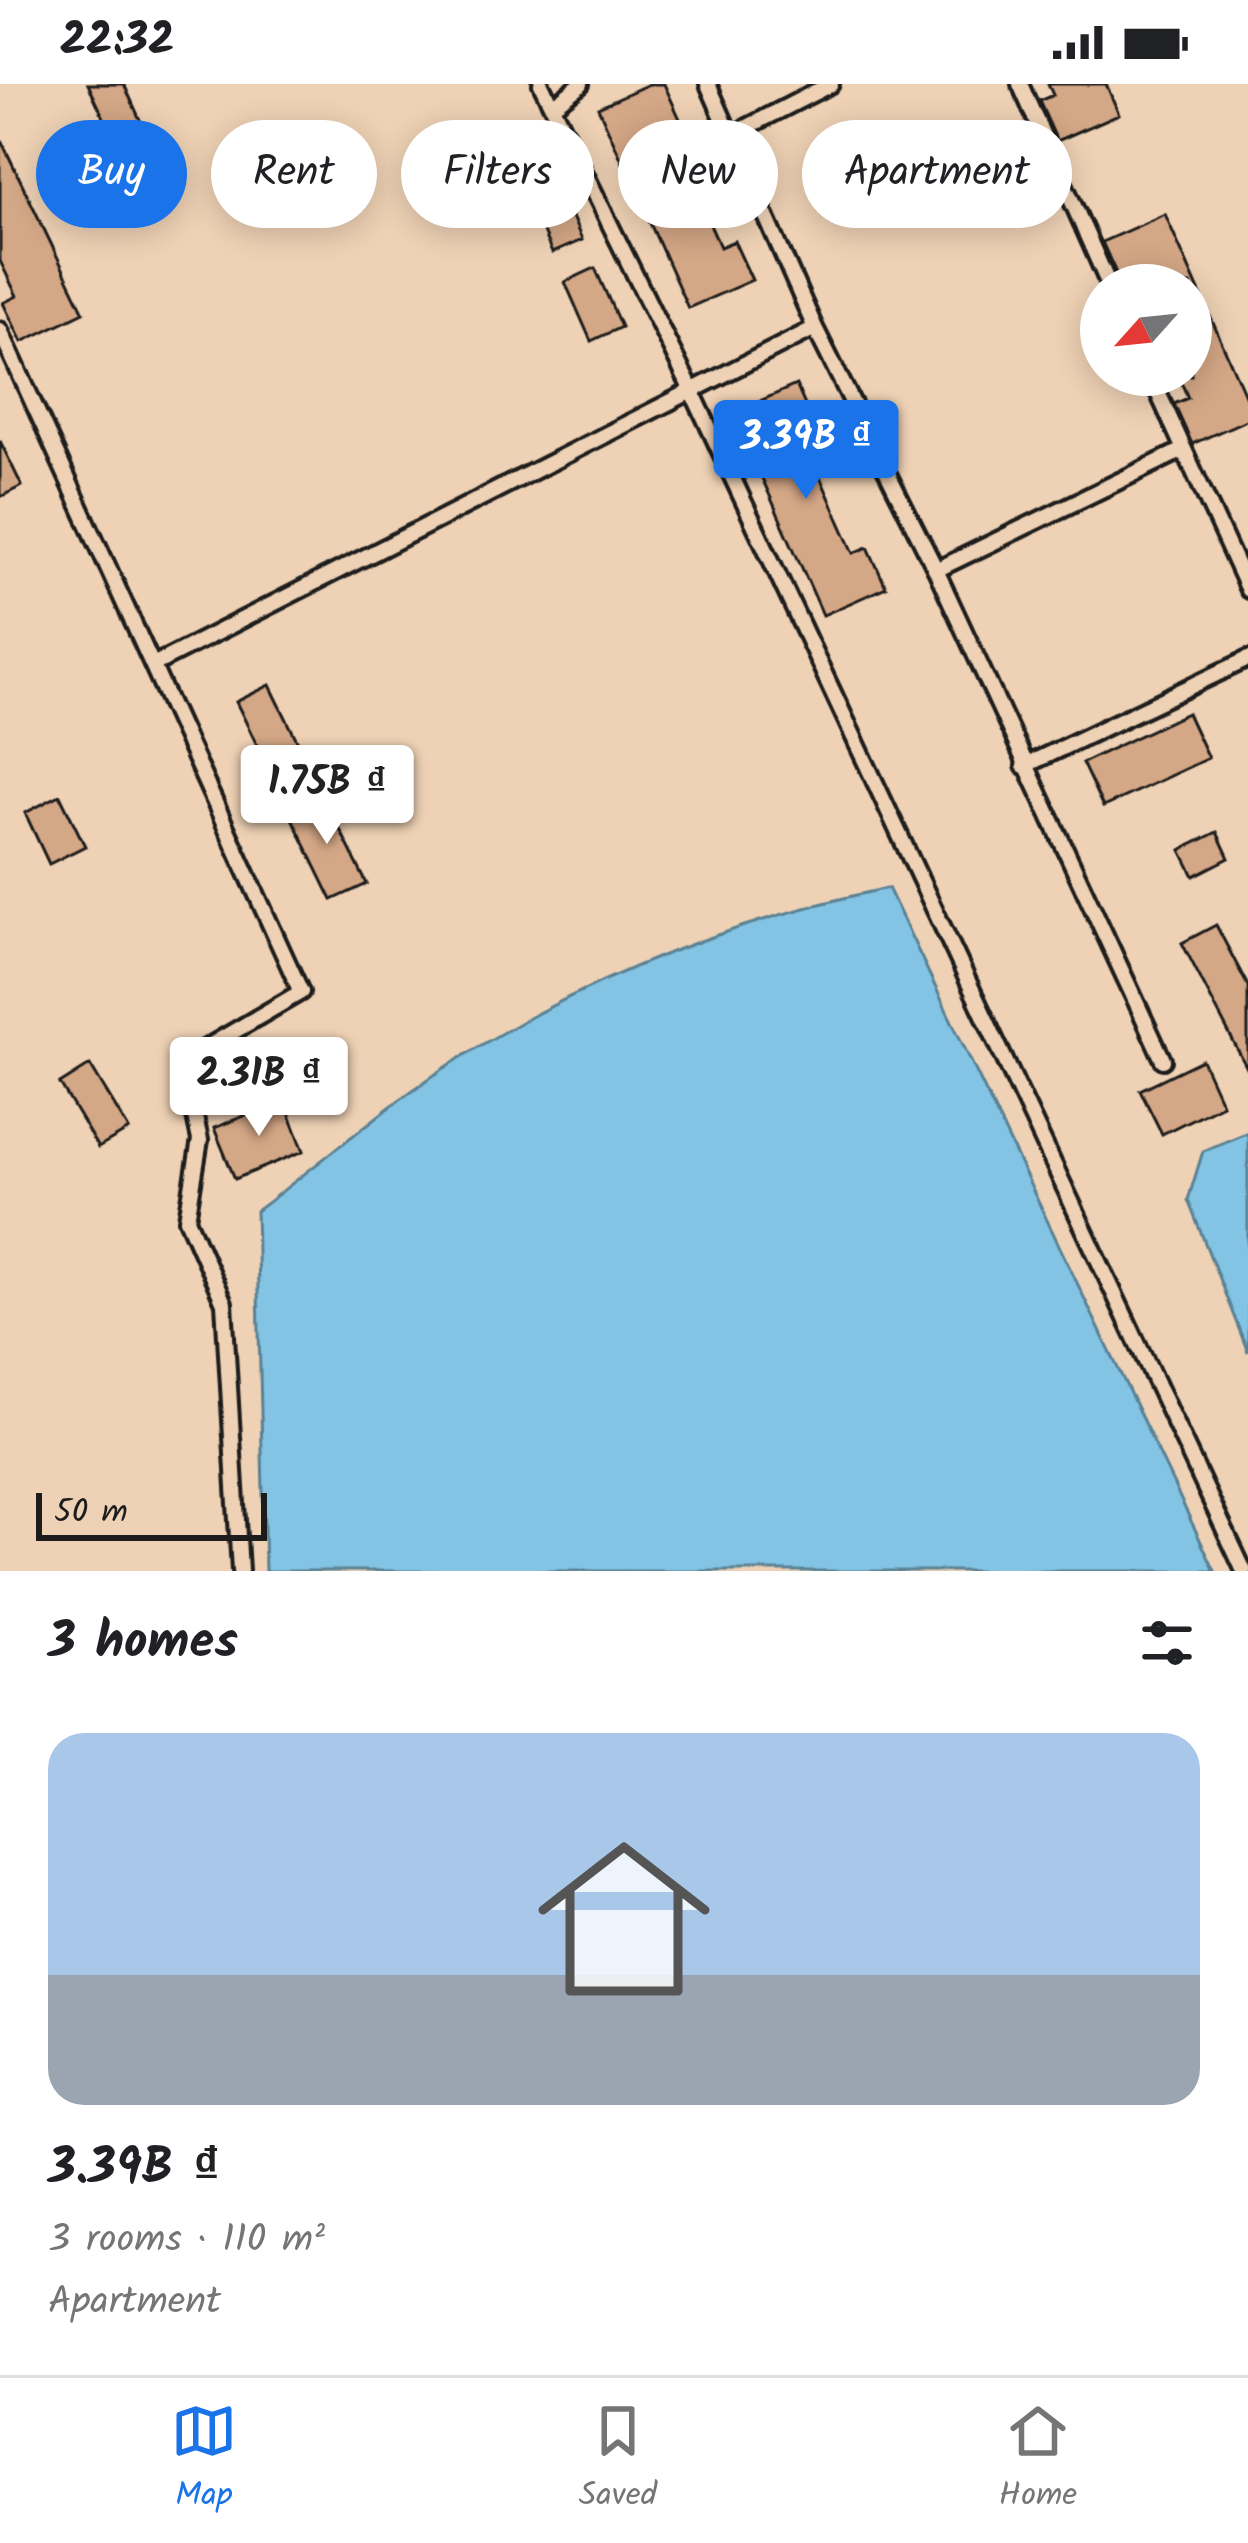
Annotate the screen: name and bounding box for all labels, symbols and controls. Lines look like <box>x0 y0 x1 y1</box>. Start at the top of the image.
text: 22:32 <box>60 6 174 78</box>
chip: Buy <box>36 120 187 228</box>
chip: Rent <box>211 120 377 228</box>
chip: Filters <box>401 120 594 228</box>
chip: New <box>618 120 778 228</box>
chip: Apartment <box>802 120 1072 228</box>
north arrow <box>1080 264 1212 396</box>
map controls <box>1080 264 1212 396</box>
pin: 3.39B ₫ <box>695 400 917 502</box>
text: 3.39B ₫ <box>740 408 872 470</box>
pin: 1.75B ₫ <box>216 745 438 847</box>
text: 1.75B ₫ <box>268 753 386 815</box>
pin: 2.31B ₫ <box>148 1037 370 1139</box>
text: 2.31B ₫ <box>197 1045 321 1107</box>
scale bar <box>36 1487 267 1540</box>
text: 50 m <box>54 1487 128 1540</box>
text: 3 homes <box>48 1603 238 1684</box>
icon: filters <box>1134 1610 1200 1676</box>
icon: home <box>516 1811 732 2027</box>
text: 3.39B ₫ <box>48 2129 219 2210</box>
text: 3 rooms · 110 m² <box>48 2210 325 2272</box>
text: Apartment <box>48 2272 221 2334</box>
tab: Map <box>171 2398 237 2523</box>
tab: Saved <box>579 2398 657 2523</box>
tab: Home <box>999 2398 1077 2523</box>

